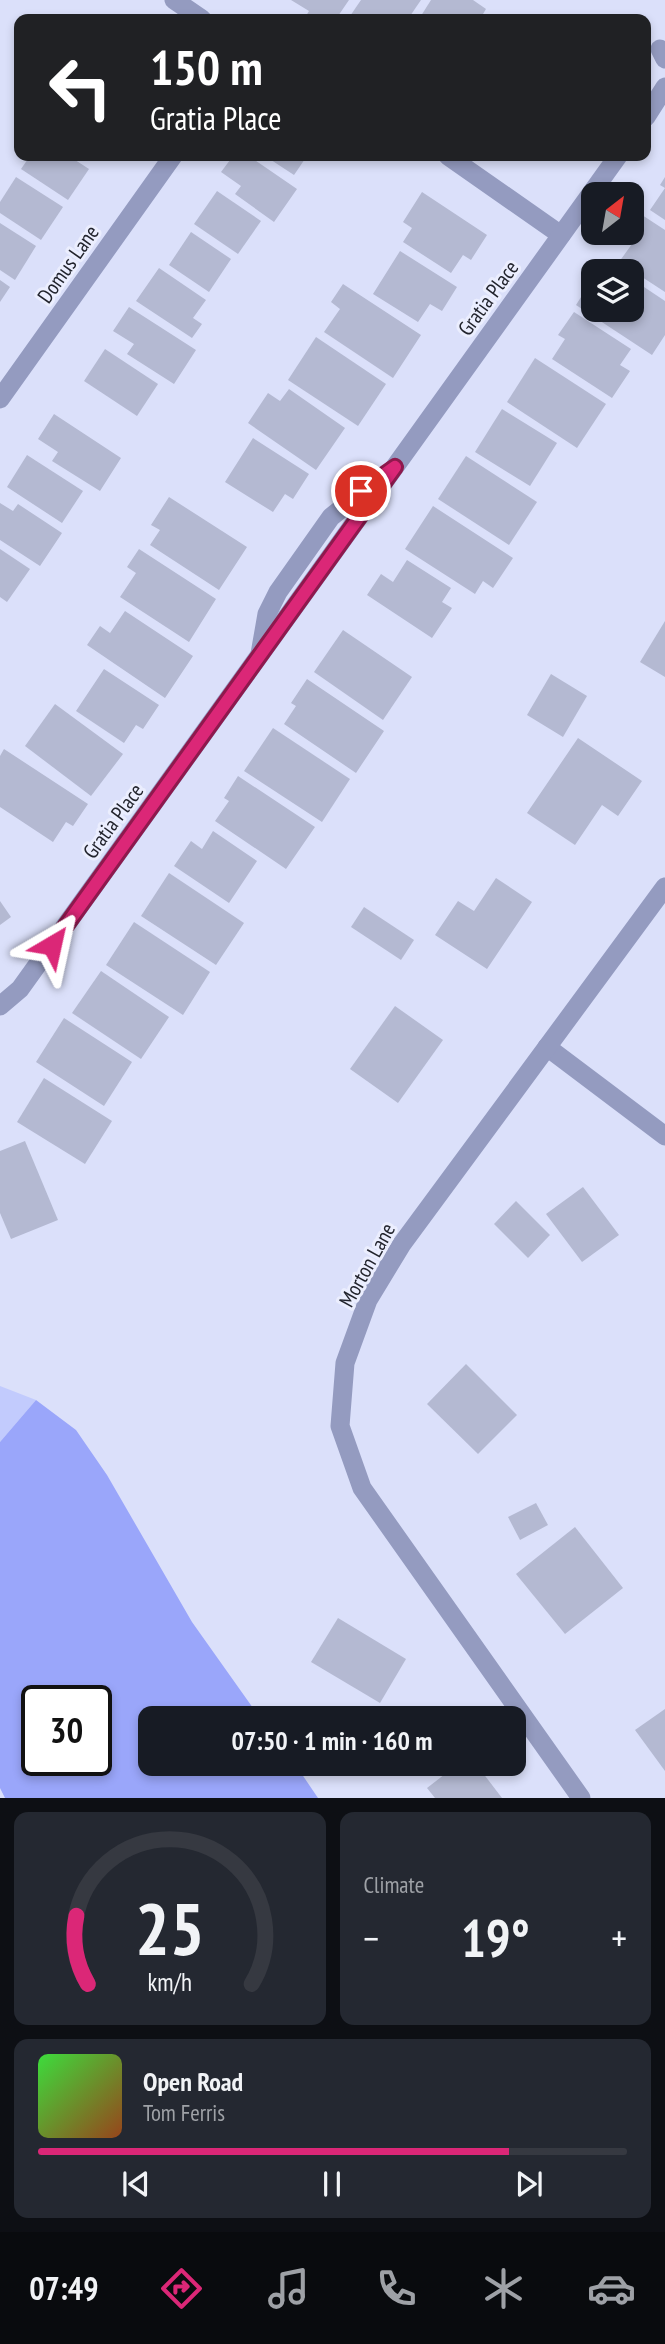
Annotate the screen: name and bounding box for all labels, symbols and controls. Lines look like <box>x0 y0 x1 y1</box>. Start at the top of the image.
text: 150 m <box>150 35 263 99</box>
icon: left <box>35 42 126 133</box>
text: Gratia Place <box>150 97 281 139</box>
north arrow <box>581 182 644 245</box>
map controls <box>581 182 644 322</box>
street label: Domus Lane <box>31 220 105 308</box>
street label: Gratia Place <box>452 255 524 341</box>
button: layers <box>581 259 644 322</box>
pin <box>331 461 391 521</box>
icon: arrive <box>342 472 380 510</box>
street label: Gratia Place <box>77 778 149 864</box>
position arrow <box>15 908 89 982</box>
street label: Morton Lane <box>333 1218 401 1312</box>
speed limit sign: 30 <box>21 1685 112 1776</box>
text: 07:50 · 1 min · 160 m <box>232 1724 432 1757</box>
text: Climate <box>364 1870 424 1899</box>
text: 25 <box>135 1881 205 1975</box>
text: 19° <box>461 1904 530 1971</box>
text: − <box>364 1913 379 1962</box>
text: + <box>611 1913 627 1962</box>
text: km/h <box>148 1966 192 1998</box>
text: Open Road <box>143 2065 243 2098</box>
text: Tom Ferris <box>143 2098 225 2127</box>
icon: previous <box>117 2165 155 2203</box>
icon: pause <box>313 2165 351 2203</box>
icon: next <box>510 2165 548 2203</box>
icon: directions <box>157 2264 206 2313</box>
icon: music <box>264 2264 313 2313</box>
icon: phone <box>372 2264 421 2313</box>
icon: climate <box>479 2264 528 2313</box>
icon: car <box>587 2264 636 2313</box>
text: 07:49 <box>29 2267 98 2309</box>

